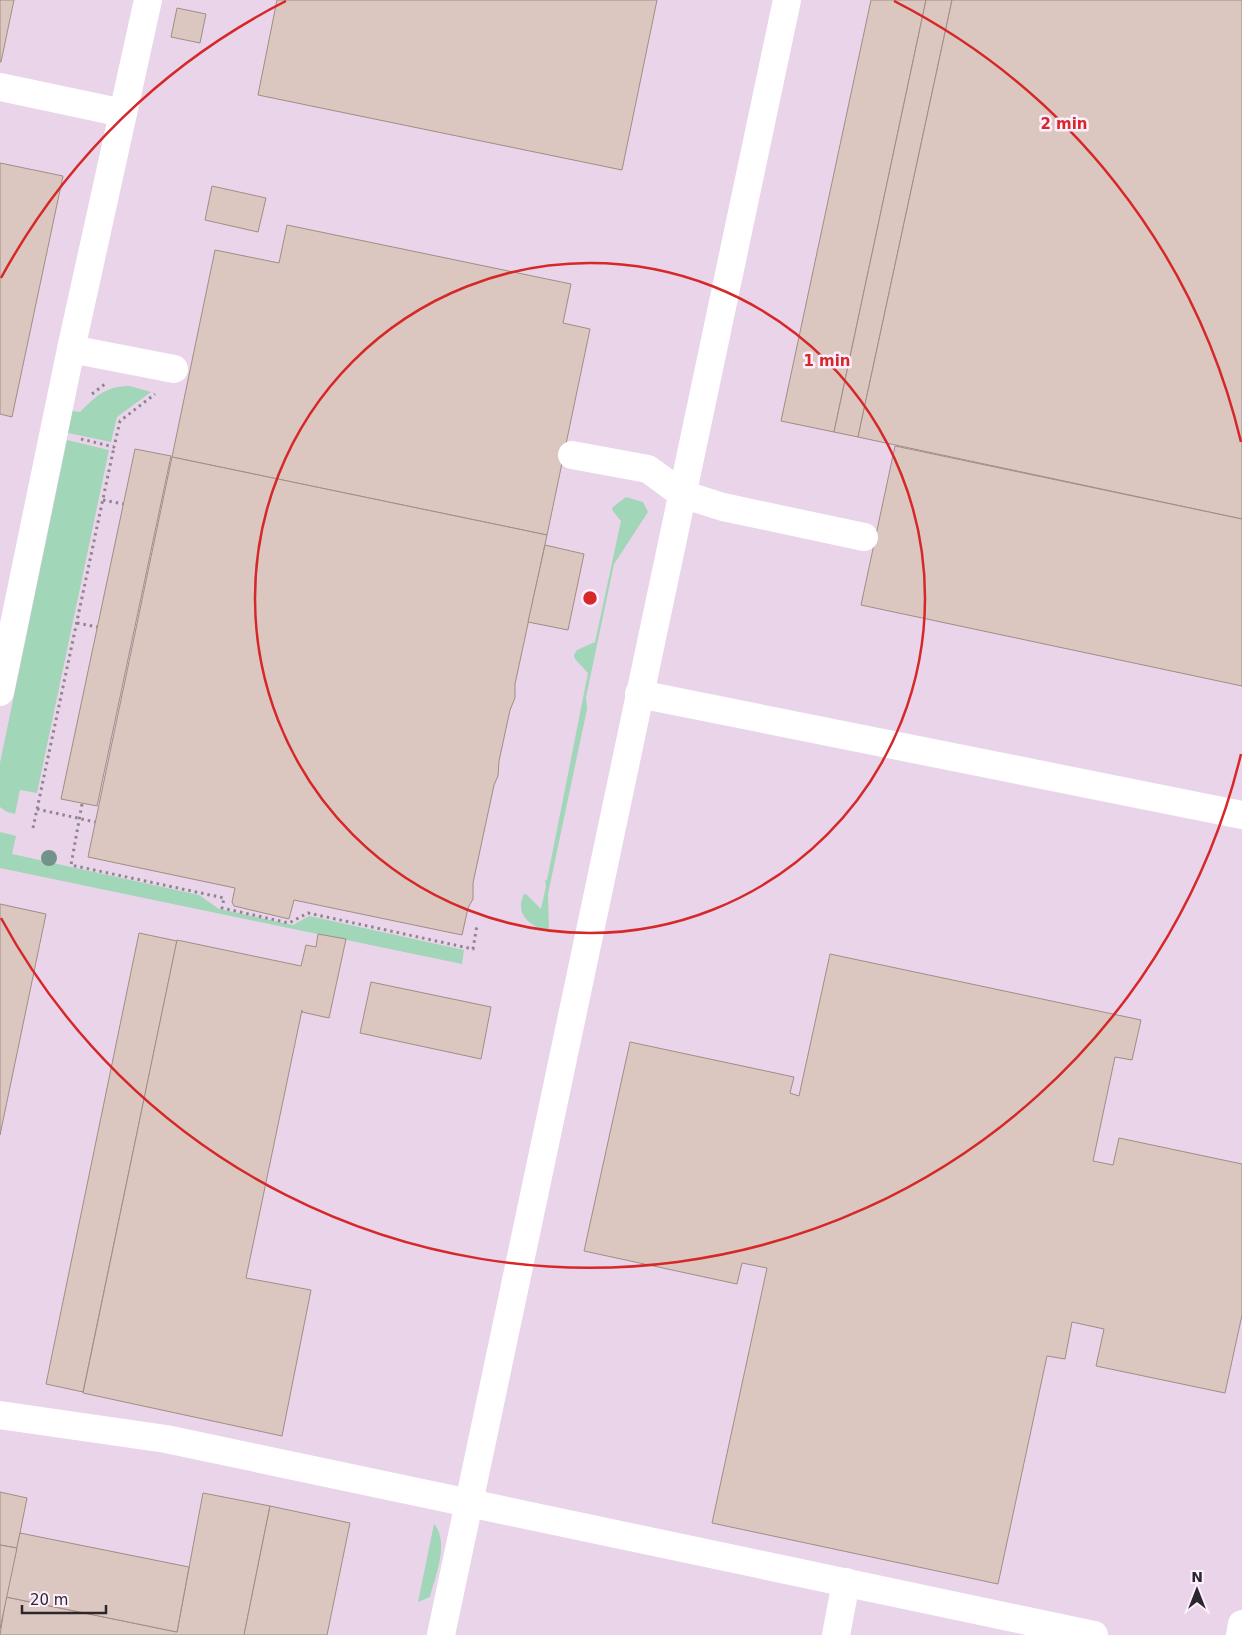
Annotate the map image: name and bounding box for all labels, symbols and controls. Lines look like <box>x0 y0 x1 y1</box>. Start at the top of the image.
text: 2 min <box>1040 115 1088 133</box>
text: 1 min <box>803 352 851 370</box>
centre of rings <box>581 589 599 607</box>
north arrow <box>1172 1565 1222 1615</box>
text: N <box>1191 1569 1203 1585</box>
scale bar <box>22 1582 106 1614</box>
text: 20 m <box>30 1591 68 1609</box>

